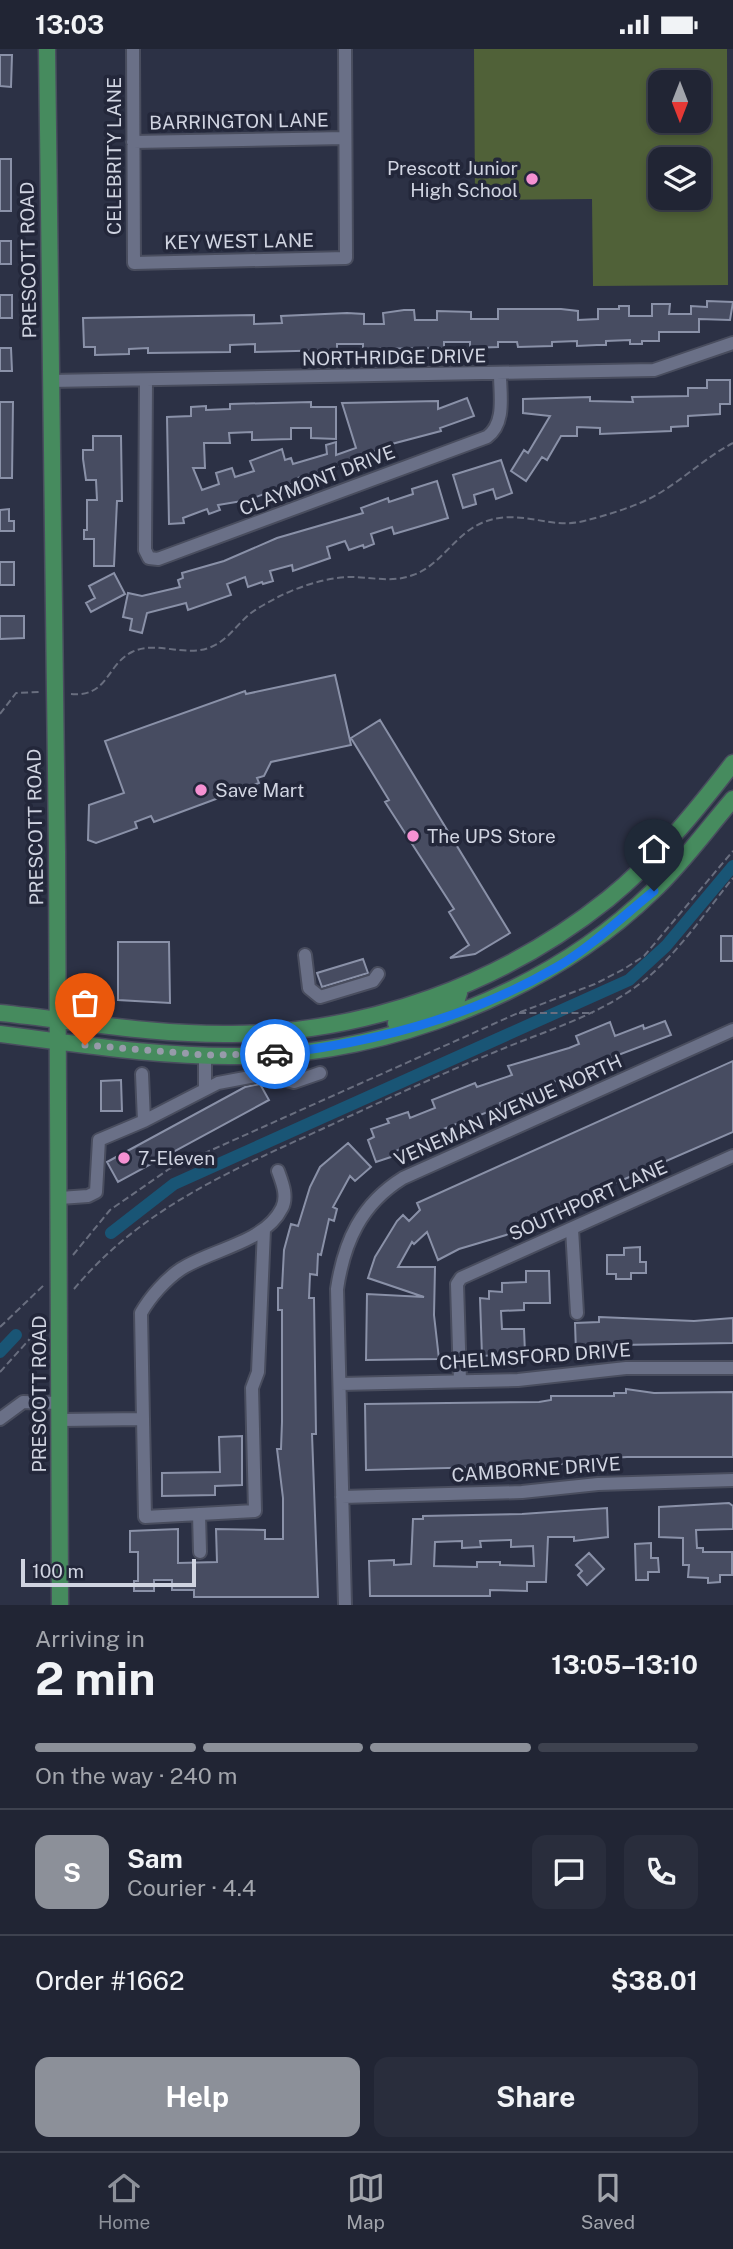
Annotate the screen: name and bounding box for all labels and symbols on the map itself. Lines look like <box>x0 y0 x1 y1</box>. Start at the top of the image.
north arrow <box>648 70 710 133</box>
street label: CELEBRITY LANE <box>103 77 125 235</box>
street label: BARRINGTON LANE <box>149 108 329 134</box>
place label: Prescott Junior High School <box>387 157 518 201</box>
marker: Prescott Junior High School <box>524 171 540 187</box>
street label: PRESCOTT ROAD <box>16 181 40 339</box>
street label: KEY WEST LANE <box>164 229 314 253</box>
street label: NORTHRIDGE DRIVE <box>302 344 486 370</box>
street label: CLAYMONT DRIVE <box>236 440 398 520</box>
street label: PRESCOTT ROAD <box>23 748 47 906</box>
place label: Save Mart <box>215 779 304 801</box>
marker: Save Mart <box>193 782 209 798</box>
pin <box>624 819 684 891</box>
place label: The UPS Store <box>427 825 556 847</box>
marker: The UPS Store <box>405 828 421 844</box>
pin <box>55 973 115 1045</box>
courier <box>240 1019 310 1089</box>
street label: VENEMAN AVENUE NORTH <box>391 1050 625 1170</box>
place label: 7-Eleven <box>138 1147 215 1169</box>
marker: 7-Eleven <box>116 1150 132 1166</box>
street label: SOUTHPORT LANE <box>506 1155 670 1245</box>
street label: PRESCOTT ROAD <box>28 1316 50 1472</box>
street label: CHELMSFORD DRIVE <box>439 1338 631 1374</box>
street label: CAMBORNE DRIVE <box>451 1452 621 1486</box>
scale bar <box>21 1556 196 1588</box>

